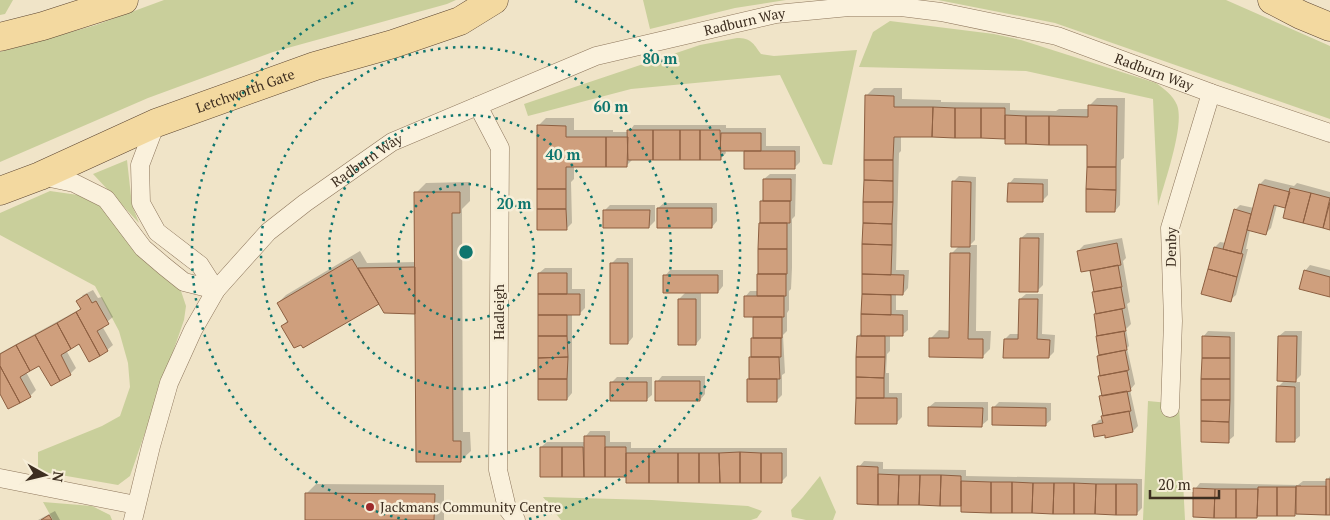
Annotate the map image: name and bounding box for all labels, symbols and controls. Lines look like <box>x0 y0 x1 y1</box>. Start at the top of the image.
street label: Radburn Way <box>702 3 787 40</box>
text: 80 m <box>643 48 678 68</box>
street label: Radburn Way <box>1112 48 1197 95</box>
street label: Letchworth Gate <box>193 64 297 117</box>
text: 60 m <box>594 96 629 116</box>
street label: Radburn Way <box>327 128 406 191</box>
text: 40 m <box>546 144 581 164</box>
text: 20 m <box>497 193 532 213</box>
street label: Denby <box>1161 226 1180 267</box>
centre of rings <box>457 243 475 261</box>
street label: Hadleigh <box>489 284 508 340</box>
north arrow <box>20 450 70 500</box>
scale bar <box>1150 468 1219 500</box>
text: N <box>48 470 69 484</box>
text: 20 m <box>1158 474 1191 494</box>
place label: Jackmans Community Centre <box>380 497 561 516</box>
marker: Jackmans Community Centre <box>364 501 376 513</box>

